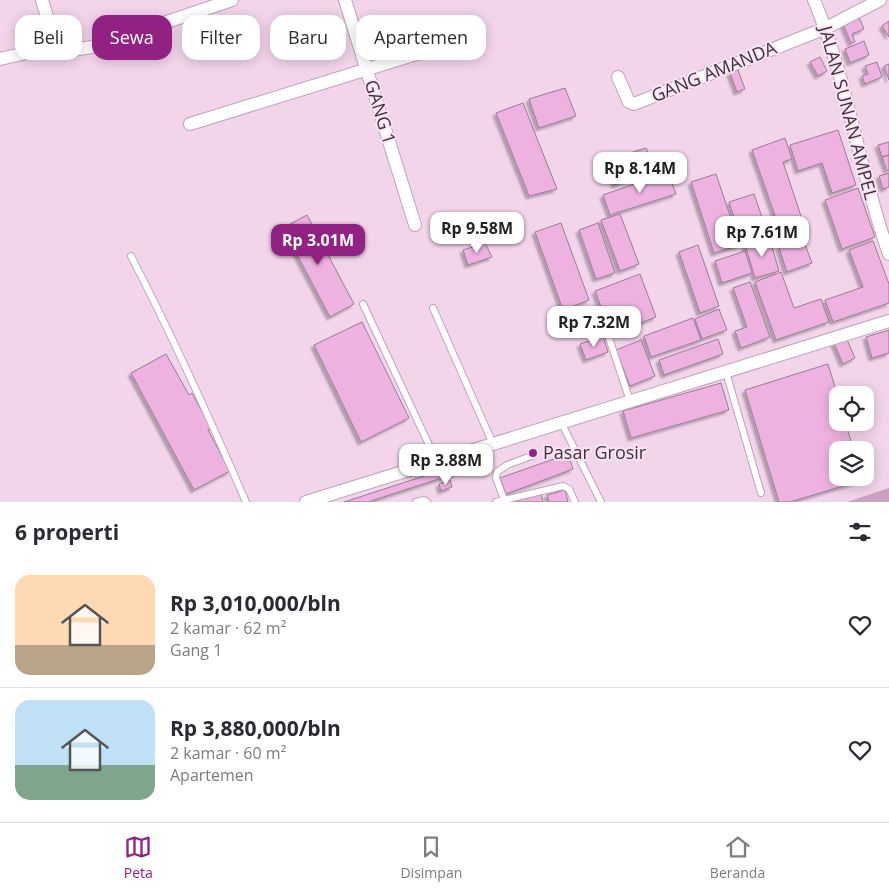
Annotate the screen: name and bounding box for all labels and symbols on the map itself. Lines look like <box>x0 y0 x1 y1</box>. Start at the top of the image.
street label: JALAN SUNAN AMPEL <box>814 21 884 202</box>
street label: GANG AMANDA <box>648 35 780 107</box>
street label: GANG 1 <box>360 77 402 147</box>
pin: Rp 8.14M <box>588 152 692 194</box>
pin: Rp 9.58M <box>425 212 529 254</box>
pin: Rp 7.61M <box>710 216 814 258</box>
pin: Rp 3.01M <box>266 224 370 266</box>
pin: Rp 7.32M <box>542 306 646 348</box>
place label: Pasar Grosir <box>543 440 647 464</box>
pin: Rp 3.88M <box>394 444 498 486</box>
marker: Pasar Grosir <box>527 447 539 459</box>

